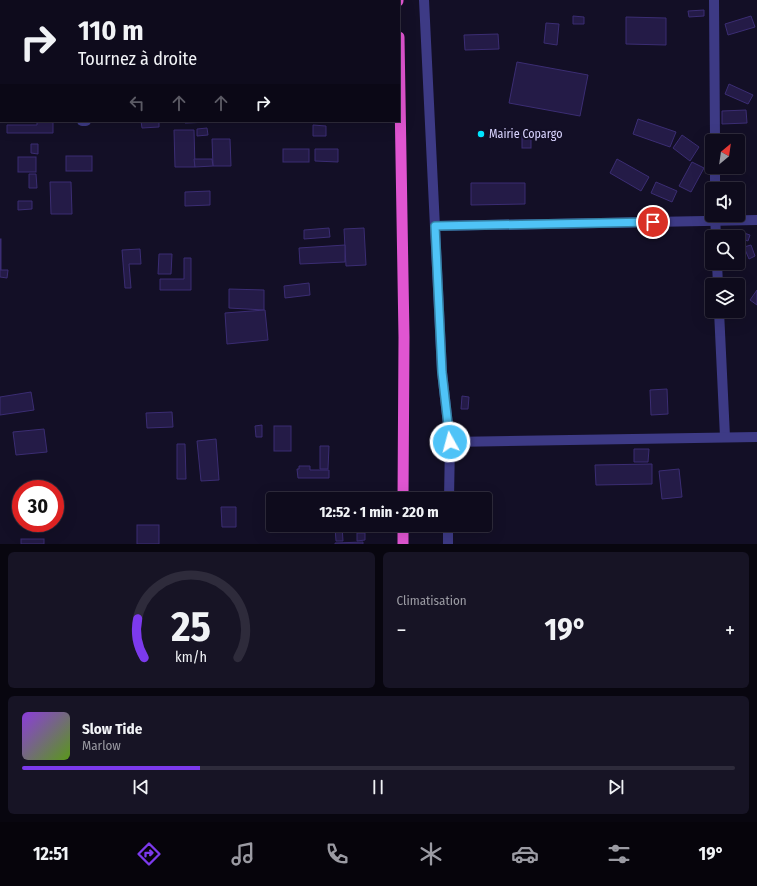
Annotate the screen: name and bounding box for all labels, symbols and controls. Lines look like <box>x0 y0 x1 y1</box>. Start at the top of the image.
text: 110 m <box>78 14 144 47</box>
icon: right <box>12 16 64 68</box>
text: Tournez à droite <box>78 48 197 70</box>
icon: left <box>126 92 148 114</box>
icon: ahead <box>168 92 190 114</box>
icon: ahead <box>210 92 232 114</box>
icon: right <box>252 92 274 114</box>
place label: Mairie Copargo <box>489 127 563 141</box>
marker: Mairie Copargo <box>476 129 486 139</box>
north arrow <box>705 134 745 174</box>
map controls <box>705 134 745 318</box>
button: sound <box>705 182 745 222</box>
pin <box>636 205 670 239</box>
icon: arrive <box>642 211 664 233</box>
button: search <box>705 230 745 270</box>
button: layers <box>705 278 745 318</box>
position arrow <box>429 421 471 463</box>
speed limit sign: 30 <box>12 480 64 532</box>
text: 12:52 · 1 min · 220 m <box>319 503 439 521</box>
text: Climatisation <box>397 593 467 608</box>
text: 25 <box>170 602 211 652</box>
text: 19° <box>545 612 587 648</box>
text: − <box>397 617 406 644</box>
text: + <box>725 617 735 644</box>
text: km/h <box>175 649 207 666</box>
text: Slow Tide <box>82 720 142 738</box>
text: Marlow <box>82 738 121 753</box>
icon: previous <box>130 776 152 798</box>
icon: pause <box>367 776 389 798</box>
icon: next <box>605 776 627 798</box>
icon: directions <box>135 840 163 868</box>
icon: music <box>229 840 257 868</box>
icon: phone <box>323 840 351 868</box>
icon: climate <box>417 840 445 868</box>
icon: car <box>511 840 539 868</box>
icon: filters <box>605 840 633 868</box>
text: 12:51 <box>33 843 69 865</box>
text: 19° <box>699 843 724 865</box>

